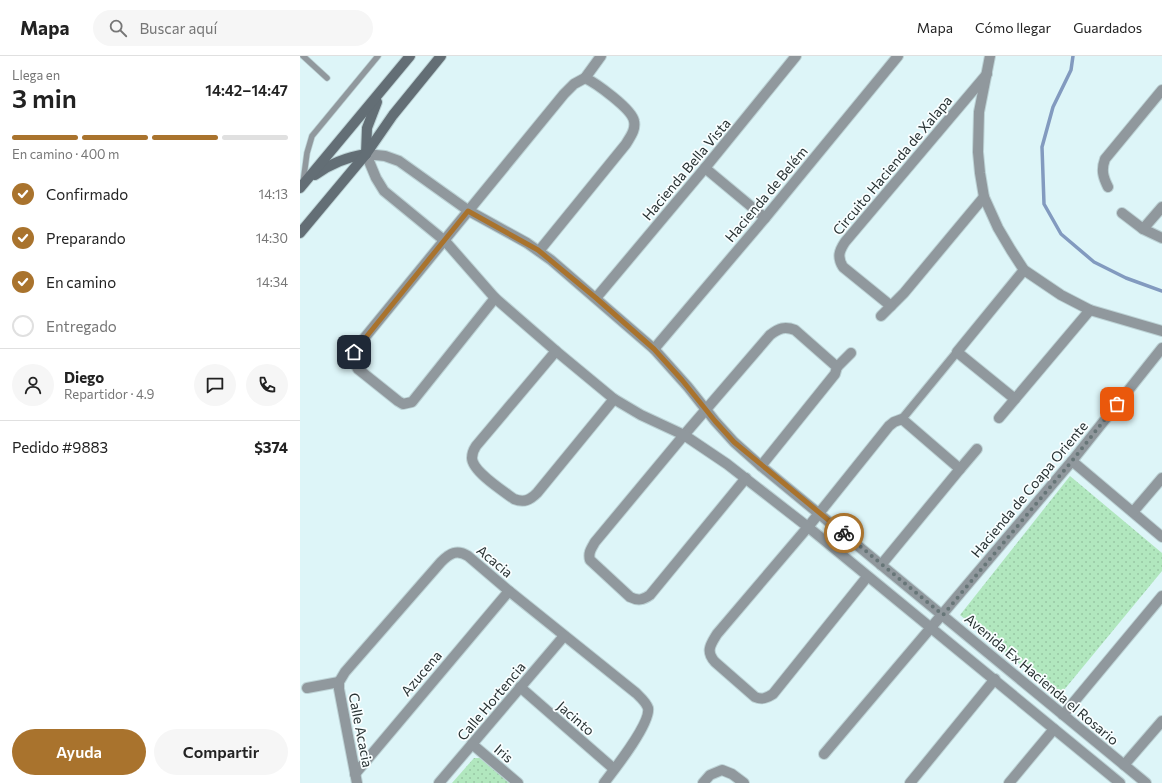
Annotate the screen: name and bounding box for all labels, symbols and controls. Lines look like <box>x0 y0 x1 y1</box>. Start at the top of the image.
search box <box>93 10 373 46</box>
text: Mapa <box>20 16 69 39</box>
icon: search <box>107 17 129 39</box>
text: Buscar aquí <box>139 19 217 37</box>
text: Mapa <box>917 19 953 36</box>
text: Cómo llegar <box>975 19 1051 36</box>
text: Guardados <box>1073 19 1142 36</box>
text: Llega en <box>12 67 60 83</box>
text: 14:42–14:47 <box>205 81 288 99</box>
text: 3 min <box>12 82 77 113</box>
street label: Circuito Hacienda de Xalapa <box>829 92 955 238</box>
street label: Hacienda Bella Vista <box>638 115 734 223</box>
street label: Hacienda de Belém <box>721 143 811 245</box>
text: En camino · 400 m <box>12 146 119 162</box>
icon: check <box>12 183 34 205</box>
text: Confirmado <box>46 185 128 203</box>
text: 14:13 <box>259 186 288 202</box>
icon: check <box>12 227 34 249</box>
text: Preparando <box>46 229 126 247</box>
text: 14:30 <box>256 230 288 246</box>
icon: check <box>12 271 34 293</box>
text: En camino <box>46 273 116 291</box>
text: 14:34 <box>256 274 288 290</box>
text: Entregado <box>46 317 117 335</box>
pin <box>337 335 371 369</box>
icon: home <box>343 341 365 363</box>
button: person <box>12 364 54 406</box>
button: chat <box>194 364 236 406</box>
button: phone <box>246 364 288 406</box>
text: Diego <box>64 368 104 386</box>
text: Repartidor · 4.9 <box>64 386 154 402</box>
pin <box>1100 387 1134 421</box>
icon: bag <box>1106 393 1128 415</box>
street label: Hacienda de Coapa Oriente <box>967 417 1091 561</box>
text: Pedido #9883 <box>12 438 108 456</box>
text: $374 <box>254 438 288 456</box>
courier <box>824 513 864 553</box>
icon: bike <box>833 522 855 544</box>
street label: Acacia <box>474 541 516 581</box>
street label: Avenida Ex Hacienda el Rosario <box>962 610 1122 748</box>
street label: Azucena <box>397 647 445 699</box>
street label: Calle Hortencia <box>453 658 529 744</box>
street label: Calle Acacia <box>345 691 377 769</box>
street label: Jacinto <box>554 697 598 739</box>
button: Ayuda <box>12 729 146 775</box>
button: Compartir <box>154 729 288 775</box>
street label: Iris <box>491 740 517 766</box>

